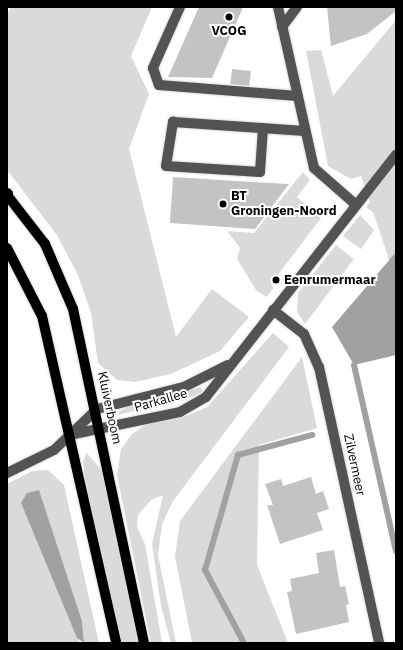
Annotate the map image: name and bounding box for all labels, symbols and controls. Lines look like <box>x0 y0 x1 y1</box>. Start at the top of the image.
marker: VCOG <box>224 12 234 22</box>
place label: VCOG <box>212 23 246 39</box>
place label: BT Groningen-Noord <box>231 189 337 220</box>
marker: BT Groningen-Noord <box>218 199 228 209</box>
place label: Eenrumermaar <box>284 272 376 288</box>
marker: Eenrumermaar <box>271 275 281 285</box>
street label: Kluiverboom <box>94 370 124 446</box>
street label: Parkallee <box>133 386 189 416</box>
street label: Zilvermeer <box>340 433 368 497</box>

